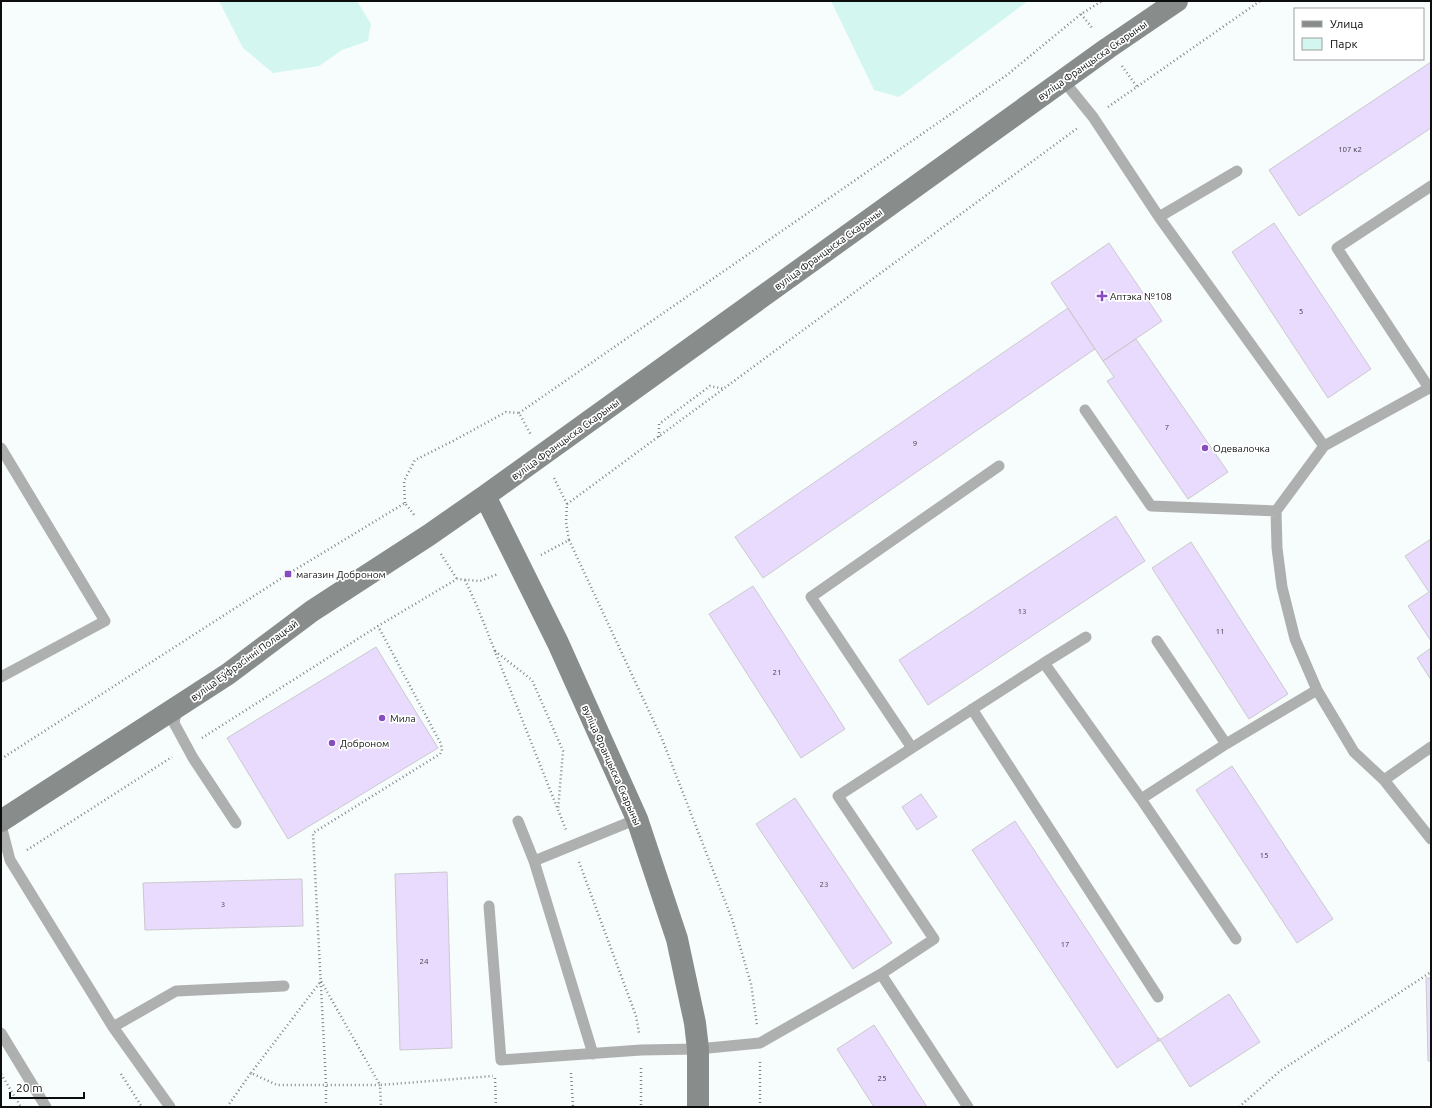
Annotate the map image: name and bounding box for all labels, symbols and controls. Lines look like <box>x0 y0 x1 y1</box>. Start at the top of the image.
legend <box>1294 8 1424 60</box>
text: Улица <box>1330 17 1363 30</box>
street label: вуліца Францыска Скарыны <box>1036 18 1149 102</box>
text: Парк <box>1330 37 1358 50</box>
house number: 107 к2 <box>1338 145 1362 154</box>
street label: вуліца Францыска Скарыны <box>772 207 884 292</box>
marker: Аптэка №108 <box>1097 291 1107 301</box>
place label: Аптэка №108 <box>1110 291 1172 302</box>
house number: 5 <box>1299 307 1303 316</box>
street label: вуліца Францыска Скарыны <box>509 397 621 482</box>
house number: 7 <box>1165 423 1169 432</box>
house number: 9 <box>913 439 917 448</box>
marker: Одевалочка <box>1200 443 1210 453</box>
place label: Одевалочка <box>1213 443 1270 454</box>
marker: магазин Доброном <box>283 569 293 579</box>
place label: магазин Доброном <box>296 569 386 580</box>
house number: 13 <box>1017 607 1027 616</box>
street label: вуліца Еўфрасінні Полацкай <box>189 618 300 703</box>
house number: 11 <box>1215 627 1225 636</box>
house number: 21 <box>772 668 782 677</box>
street label: вуліца Францыска Скарыны <box>580 703 643 827</box>
marker: Мила <box>377 713 387 723</box>
place label: Мила <box>390 713 416 724</box>
marker: Доброном <box>327 738 337 748</box>
place label: Доброном <box>340 738 389 749</box>
house number: 15 <box>1259 851 1269 860</box>
house number: 23 <box>819 880 829 889</box>
house number: 3 <box>221 900 225 909</box>
house number: 17 <box>1060 940 1070 949</box>
house number: 24 <box>419 957 429 966</box>
scale bar <box>10 1074 84 1100</box>
house number: 25 <box>877 1074 887 1083</box>
text: 20 m <box>16 1081 43 1094</box>

